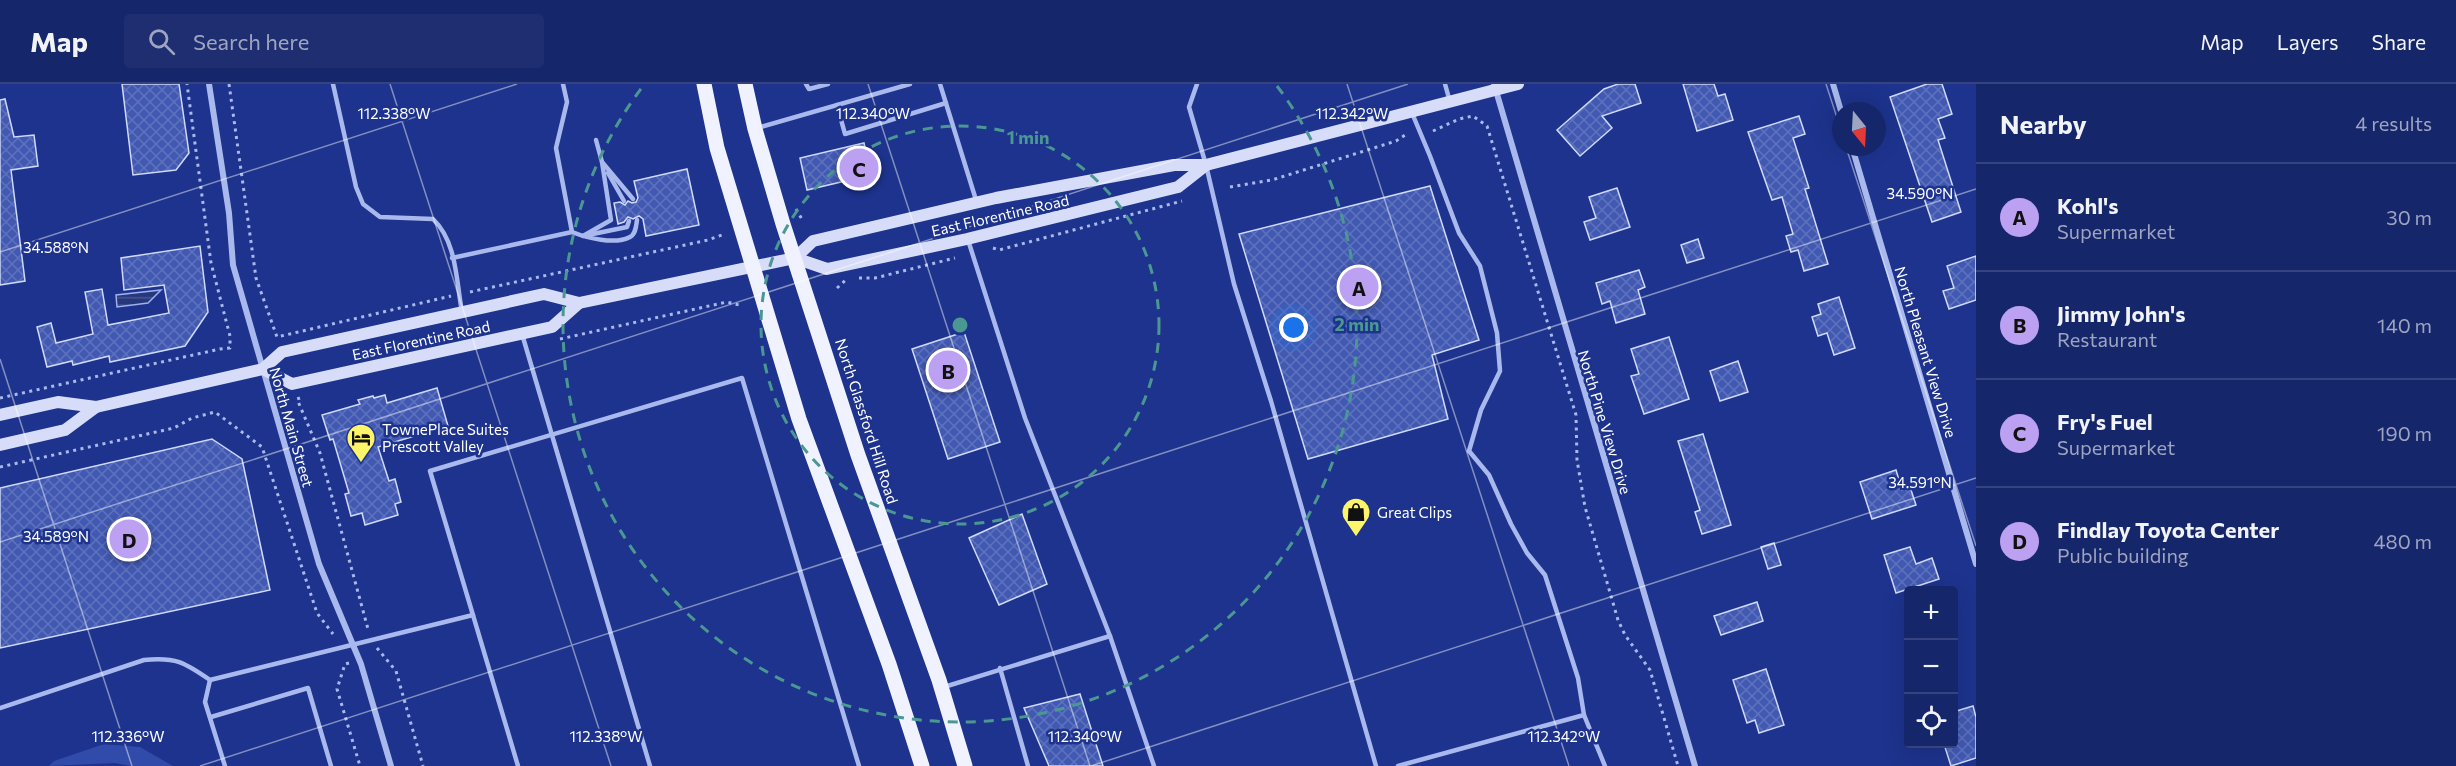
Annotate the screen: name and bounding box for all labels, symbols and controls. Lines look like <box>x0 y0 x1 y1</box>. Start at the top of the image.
search box <box>124 14 544 68</box>
text: Map <box>30 24 88 58</box>
icon: search <box>145 25 178 58</box>
text: Search here <box>193 28 309 55</box>
text: Map <box>2200 29 2244 54</box>
text: Layers <box>2277 29 2339 54</box>
text: Share <box>2372 29 2426 54</box>
north arrow <box>1832 102 1886 156</box>
text: 112.338°W <box>357 104 431 122</box>
text: 112.340°W <box>836 104 910 122</box>
text: 112.342°W <box>1316 104 1388 122</box>
text: Nearby <box>2000 108 2087 139</box>
text: 4 results <box>2355 111 2432 135</box>
text: 1 min <box>1007 126 1049 148</box>
pin: C <box>840 146 878 190</box>
text: 34.590°N <box>1887 184 1953 202</box>
street label: East Florentine Road <box>929 190 1071 240</box>
text: Kohl's <box>2057 192 2119 219</box>
text: A <box>2012 205 2027 229</box>
text: 30 m <box>2386 205 2432 229</box>
text: Supermarket <box>2057 219 2175 243</box>
text: 34.588°N <box>23 238 89 256</box>
pin: A <box>1340 264 1378 310</box>
street label: North Pleasant View Drive <box>1891 264 1961 440</box>
text: Jimmy John's <box>2057 300 2185 327</box>
your location <box>1279 313 1308 342</box>
text: 2 min <box>1335 313 1379 335</box>
text: B <box>2013 313 2026 337</box>
text: 140 m <box>2377 313 2432 337</box>
centre of rings <box>950 315 970 335</box>
street label: East Florentine Road <box>350 317 492 363</box>
text: Restaurant <box>2057 327 2157 351</box>
street label: North Glassford Hill Road <box>832 336 902 506</box>
pin: B <box>928 348 968 392</box>
street label: North Pine View Drive <box>1575 348 1635 496</box>
street label: North Main Street <box>266 365 318 489</box>
text: Fry's Fuel <box>2057 408 2153 435</box>
place label: TownePlace Suites Prescott Valley <box>382 420 509 455</box>
text: C <box>2013 421 2026 445</box>
text: 190 m <box>2377 421 2432 445</box>
hotel icon: TownePlace Suites Prescott Valley <box>345 422 377 464</box>
text: Supermarket <box>2057 435 2175 459</box>
text: 34.591°N <box>1888 473 1952 491</box>
shop icon: Great Clips <box>1340 496 1372 538</box>
place label: Great Clips <box>1377 503 1452 521</box>
pin: D <box>110 516 148 562</box>
text: Findlay Toyota Center <box>2057 516 2279 543</box>
text: 34.589°N <box>23 527 89 545</box>
text: D <box>2012 529 2027 553</box>
text: 480 m <box>2374 529 2432 553</box>
text: Public building <box>2057 543 2189 567</box>
map controls <box>1904 586 1958 748</box>
button: + <box>1904 586 1958 640</box>
button: − <box>1904 640 1958 694</box>
button: locate <box>1904 694 1958 748</box>
text: 112.336°W <box>91 727 165 745</box>
text: 112.338°W <box>569 727 643 745</box>
text: 112.340°W <box>1048 727 1122 745</box>
text: 112.342°W <box>1528 727 1600 745</box>

